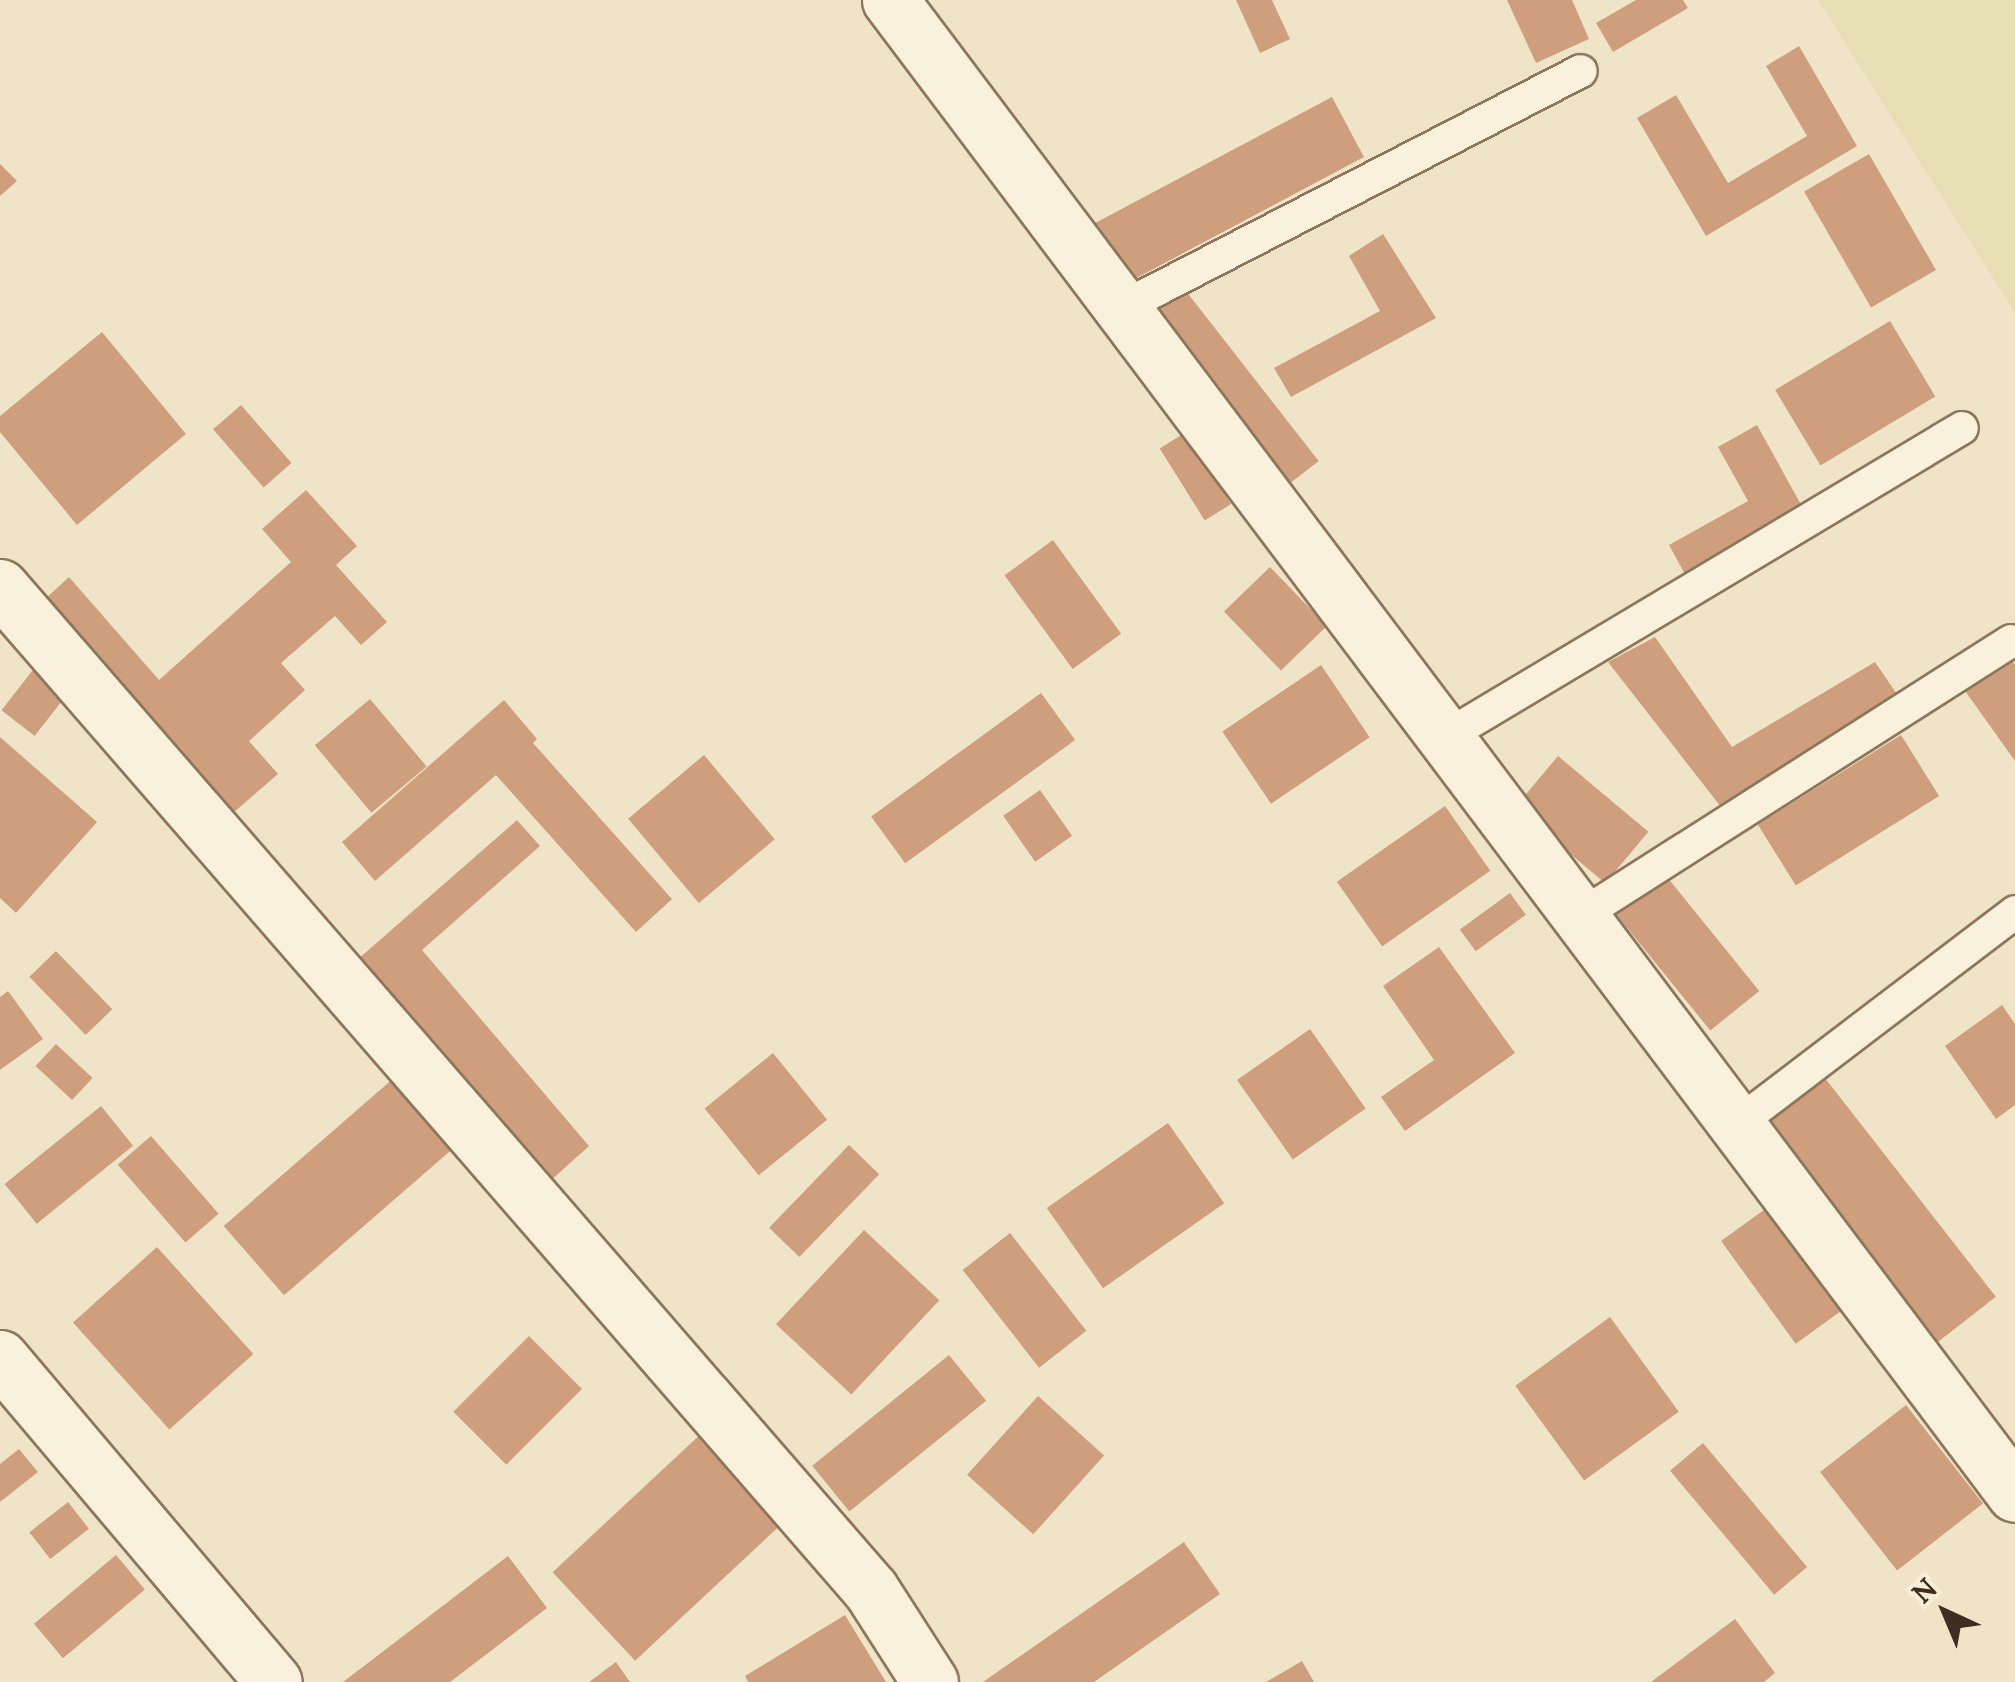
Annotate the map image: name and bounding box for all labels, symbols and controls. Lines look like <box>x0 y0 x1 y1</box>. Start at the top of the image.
north arrow <box>1895 1562 1995 1662</box>
text: N <box>1904 1570 1944 1611</box>

